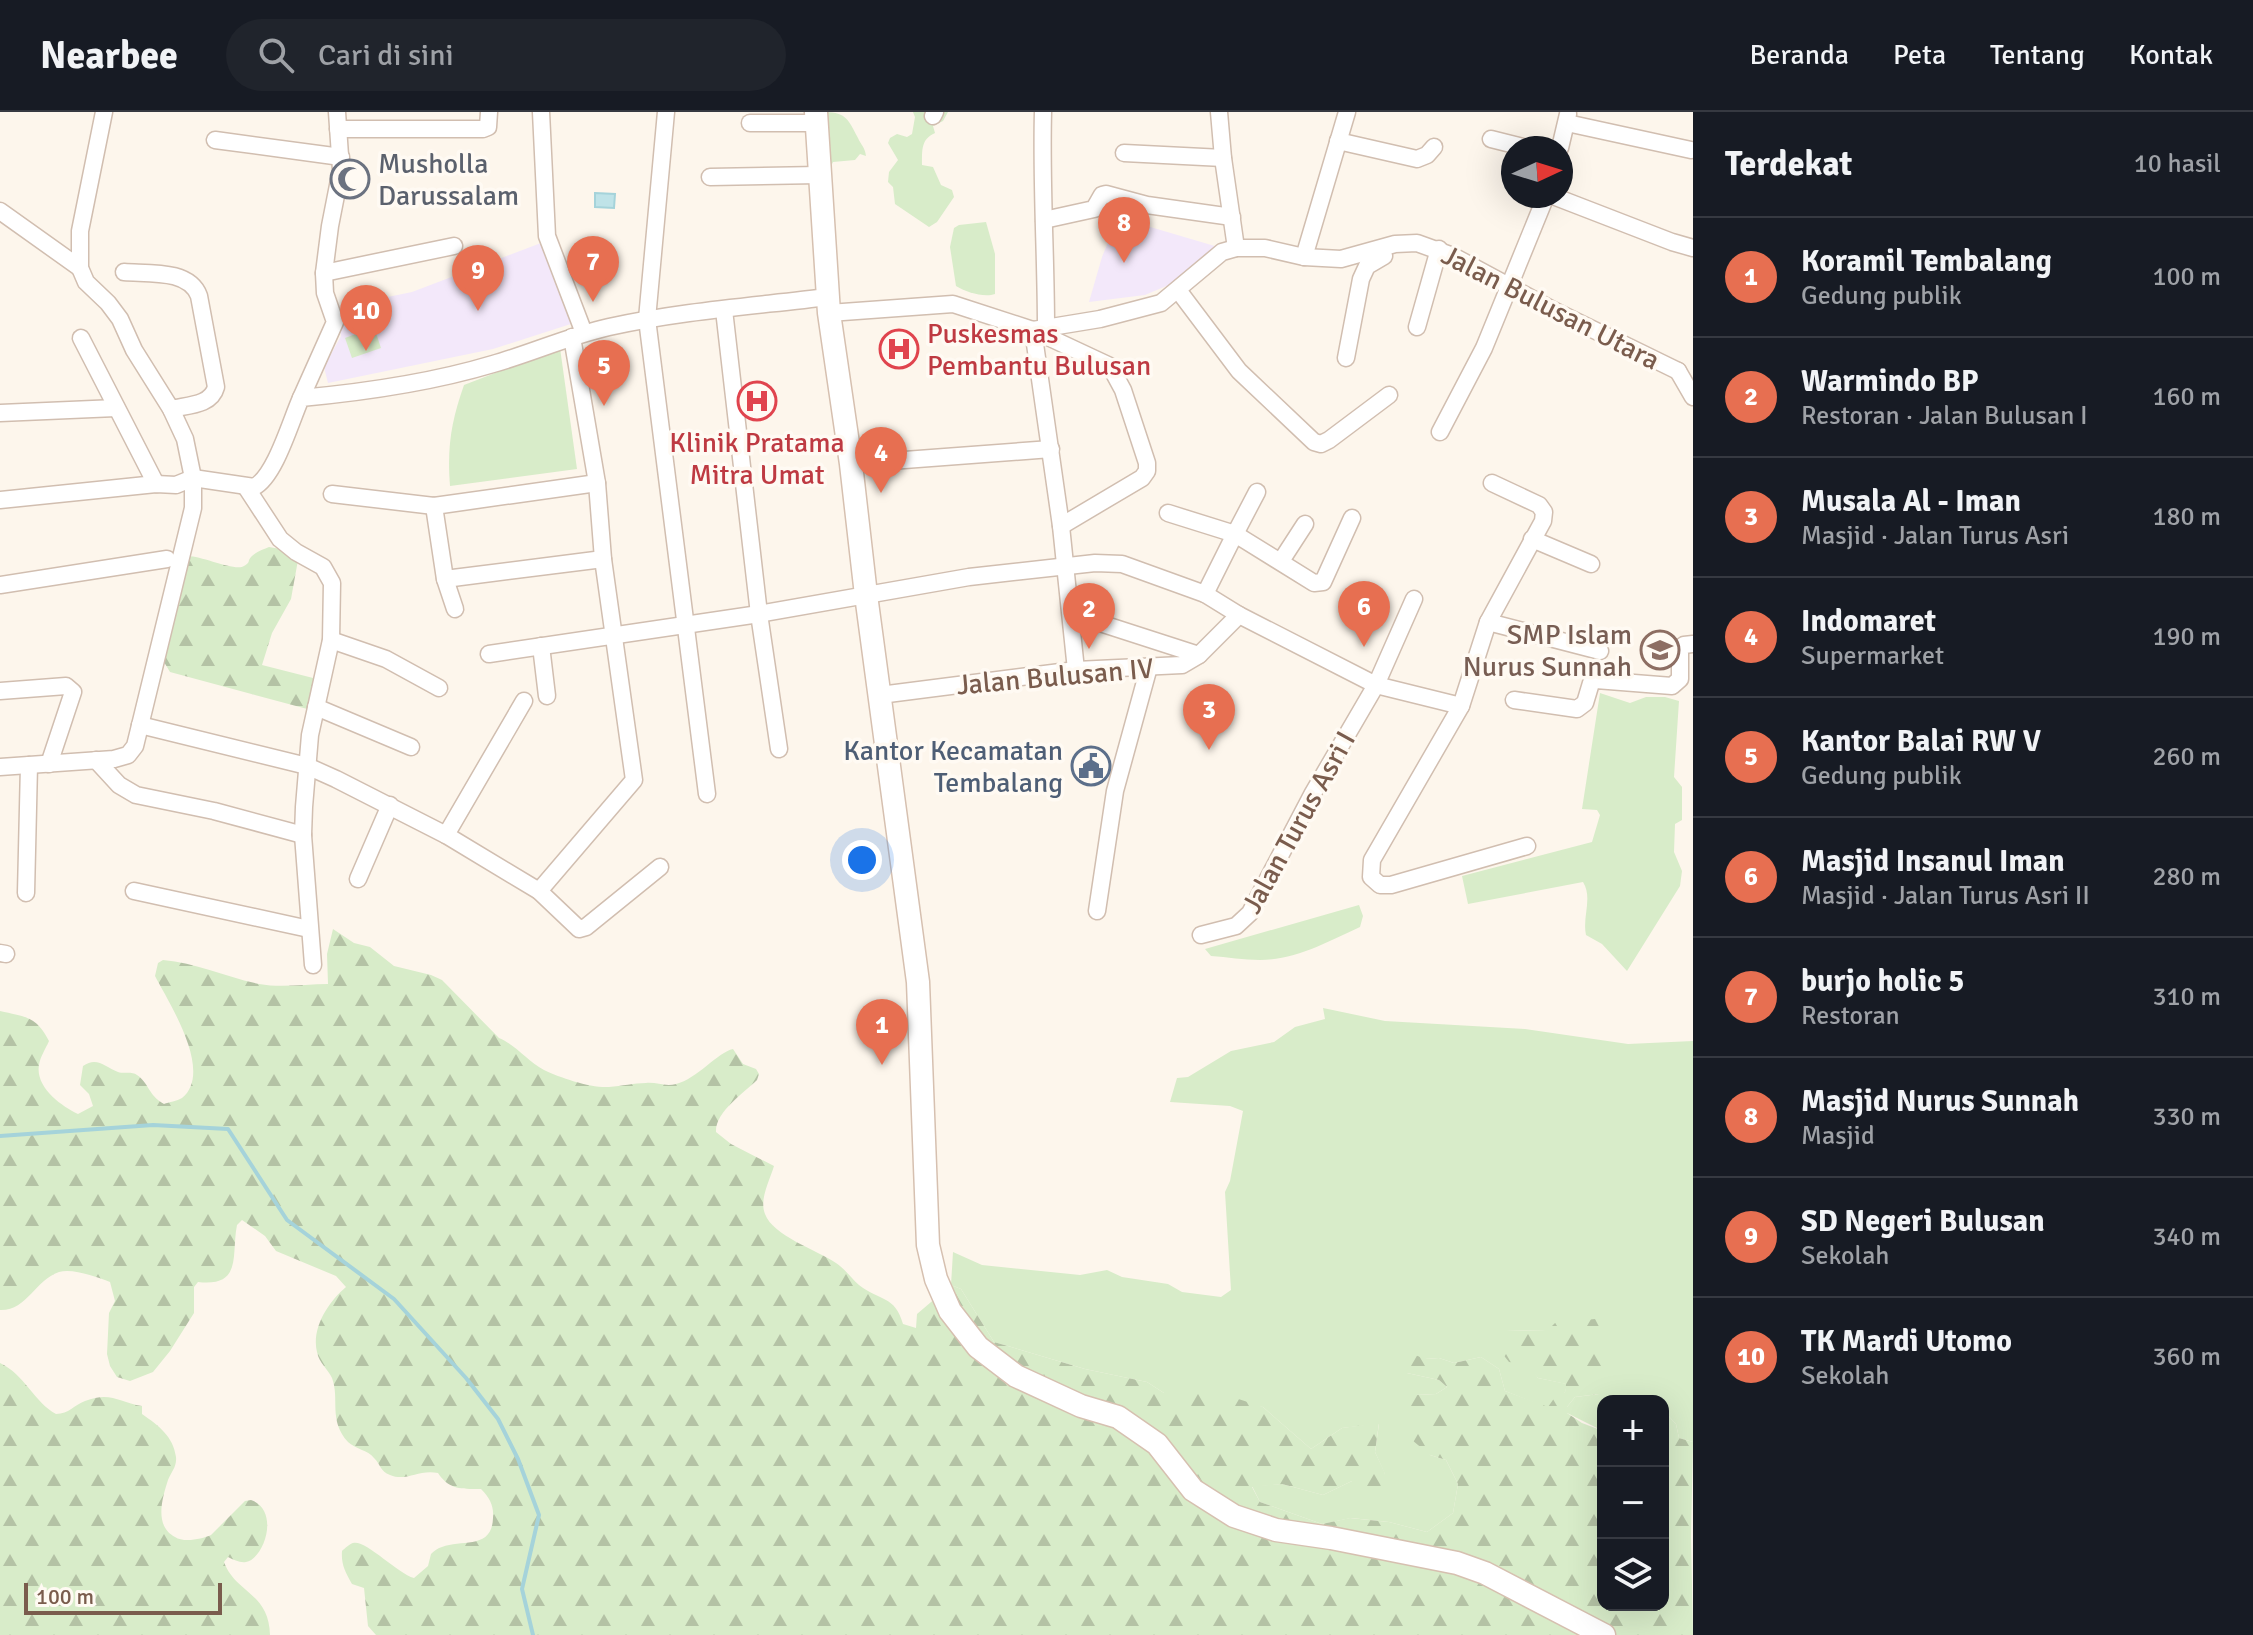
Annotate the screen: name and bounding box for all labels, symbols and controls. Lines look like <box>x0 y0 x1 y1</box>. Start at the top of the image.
search box <box>226 19 786 91</box>
text: Nearbee <box>40 32 178 79</box>
icon: search <box>254 33 298 77</box>
text: Cari di sini <box>318 37 454 74</box>
text: Beranda <box>1749 38 1849 72</box>
text: Peta <box>1893 38 1946 72</box>
text: Tentang <box>1990 38 2085 72</box>
text: Kontak <box>2129 38 2213 72</box>
north arrow <box>1501 136 1573 208</box>
text: Terdekat <box>1725 143 1852 185</box>
place label: Musholla Darussalam <box>378 147 519 213</box>
text: 10 hasil <box>2134 148 2221 180</box>
mosque icon: Musholla Darussalam <box>329 158 371 200</box>
pin: 8 <box>1098 197 1150 263</box>
pin: 7 <box>567 236 619 302</box>
street label: Jalan Bulusan Utara <box>1436 238 1665 378</box>
text: Koramil Tembalang <box>1801 243 2052 280</box>
pin: 9 <box>452 245 504 311</box>
text: 1 <box>1744 261 1758 293</box>
text: 100 m <box>2152 261 2221 293</box>
text: Gedung publik <box>1801 280 1962 312</box>
pin: 10 <box>340 285 392 351</box>
place label: Puskesmas Pembantu Bulusan <box>927 317 1151 383</box>
hospital icon: Puskesmas Pembantu Bulusan <box>878 328 920 370</box>
pin: 5 <box>578 340 630 406</box>
text: Warmindo BP <box>1801 363 1979 400</box>
hospital icon: Klinik Pratama Mitra Umat <box>736 380 778 422</box>
text: 2 <box>1744 381 1758 413</box>
text: 160 m <box>2152 381 2221 413</box>
text: Restoran · Jalan Bulusan I <box>1801 400 2088 432</box>
place label: Klinik Pratama Mitra Umat <box>669 426 845 492</box>
pin: 4 <box>855 427 907 493</box>
text: Musala Al - Iman <box>1801 483 2021 520</box>
text: 3 <box>1744 501 1758 533</box>
text: 180 m <box>2152 501 2221 533</box>
text: Masjid · Jalan Turus Asri <box>1801 520 2069 552</box>
pin: 6 <box>1338 581 1390 647</box>
pin: 2 <box>1063 583 1115 649</box>
text: Indomaret <box>1801 603 1936 640</box>
place label: SMP Islam Nurus Sunnah <box>1463 618 1632 684</box>
text: 4 <box>1744 621 1758 653</box>
text: 190 m <box>2152 621 2221 653</box>
school or university icon: SMP Islam Nurus Sunnah <box>1639 629 1681 671</box>
text: Supermarket <box>1801 640 1944 672</box>
street label: Jalan Bulusan IV <box>955 651 1155 703</box>
pin: 3 <box>1183 684 1235 750</box>
text: Kantor Balai RW V <box>1801 723 2041 760</box>
street label: Jalan Turus Asri I <box>1235 726 1363 919</box>
place label: Kantor Kecamatan Tembalang <box>843 734 1063 800</box>
text: 5 <box>1744 741 1758 773</box>
text: 260 m <box>2152 741 2221 773</box>
public building icon: Kantor Kecamatan Tembalang <box>1070 745 1112 787</box>
text: Gedung publik <box>1801 760 1962 792</box>
your location <box>842 840 882 880</box>
text: Masjid Insanul Iman <box>1801 843 2065 880</box>
text: 6 <box>1744 861 1758 893</box>
text: 280 m <box>2152 861 2221 893</box>
text: Masjid · Jalan Turus Asri II <box>1801 880 2090 912</box>
text: burjo holic 5 <box>1801 963 1964 1000</box>
text: 7 <box>1744 981 1758 1013</box>
text: 310 m <box>2152 981 2221 1013</box>
pin: 1 <box>856 999 908 1065</box>
text: Restoran <box>1801 1000 1900 1032</box>
text: Masjid Nurus Sunnah <box>1801 1083 2079 1120</box>
text: 8 <box>1744 1101 1758 1133</box>
text: 330 m <box>2152 1101 2221 1133</box>
text: Masjid <box>1801 1120 1875 1152</box>
text: SD Negeri Bulusan <box>1801 1203 2045 1240</box>
text: 9 <box>1744 1221 1758 1253</box>
text: 340 m <box>2152 1221 2221 1253</box>
text: Sekolah <box>1801 1240 1890 1272</box>
text: TK Mardi Utomo <box>1801 1323 2012 1360</box>
text: 10 <box>1737 1341 1765 1373</box>
text: 360 m <box>2152 1341 2221 1373</box>
text: Sekolah <box>1801 1360 1890 1392</box>
map controls <box>1597 1395 1669 1611</box>
button: + <box>1597 1395 1669 1467</box>
button: − <box>1597 1467 1669 1539</box>
button: layers <box>1597 1539 1669 1611</box>
scale bar <box>24 1579 222 1615</box>
text: 100 m <box>36 1583 94 1610</box>

